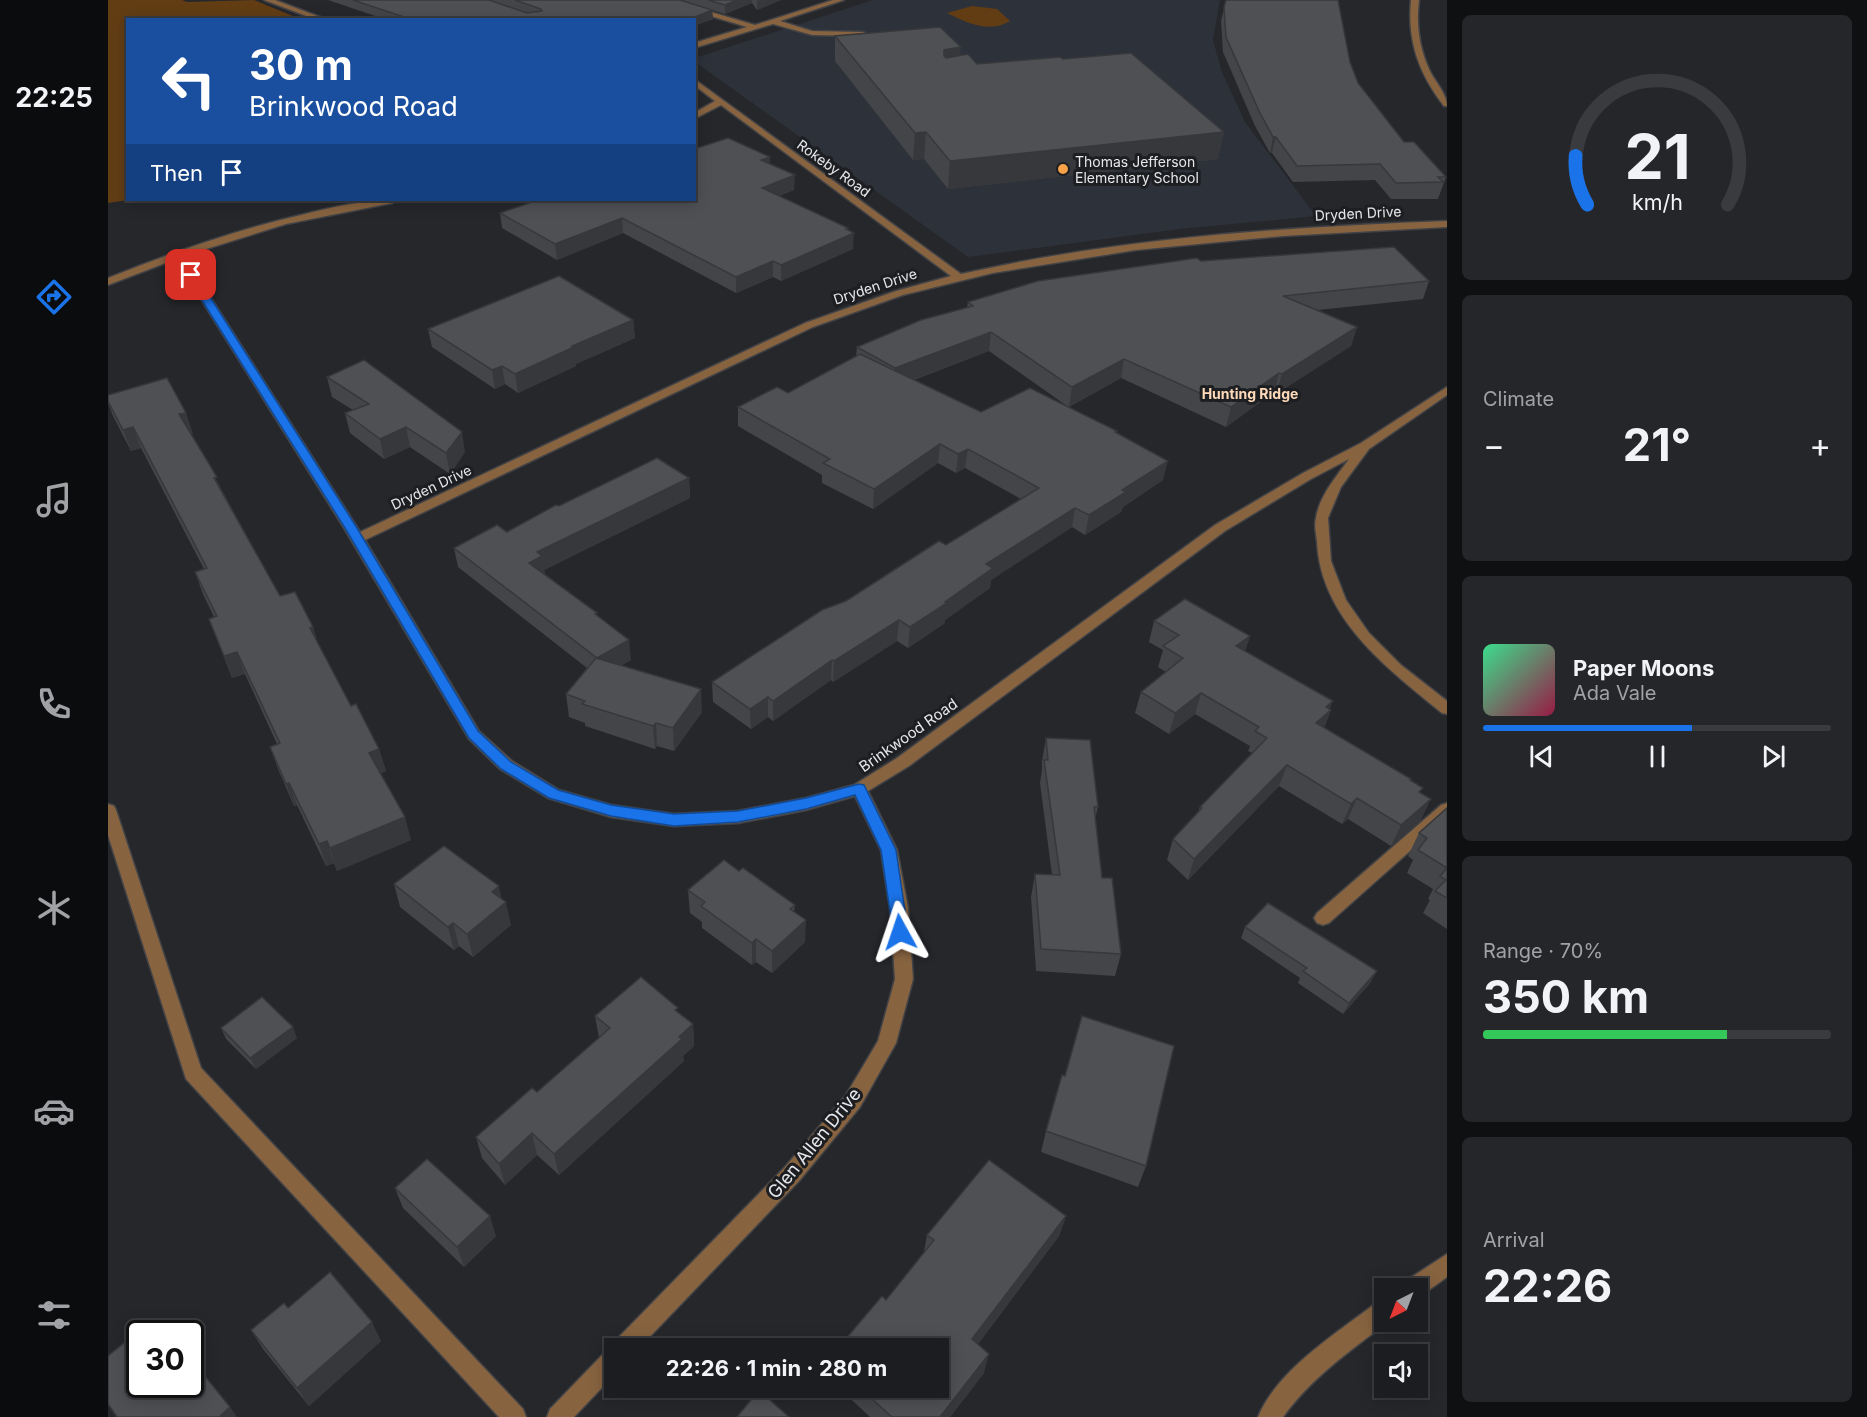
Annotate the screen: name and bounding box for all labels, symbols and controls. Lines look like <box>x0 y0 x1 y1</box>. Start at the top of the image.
text: 30 m <box>249 39 353 90</box>
icon: left <box>150 42 228 120</box>
text: 22:25 <box>15 81 93 114</box>
text: Brinkwood Road <box>249 90 458 123</box>
text: 21 <box>1624 119 1690 194</box>
street label: Rokeby Road <box>794 136 874 200</box>
place label: Thomas Jefferson Elementary School <box>1075 153 1199 186</box>
icon: arrive <box>215 156 248 189</box>
text: Then <box>150 160 203 186</box>
marker: Thomas Jefferson Elementary School <box>1056 162 1070 176</box>
text: km/h <box>1632 189 1682 215</box>
street label: Dryden Drive <box>1314 202 1402 224</box>
pin <box>165 249 216 300</box>
icon: arrive <box>174 258 207 291</box>
street label: Dryden Drive <box>831 264 919 308</box>
icon: directions <box>33 276 75 318</box>
district label: Hunting Ridge <box>1202 385 1298 402</box>
text: Climate <box>1483 387 1554 411</box>
text: 21° <box>1623 417 1691 472</box>
text: − <box>1483 425 1505 465</box>
text: + <box>1809 425 1831 465</box>
street label: Dryden Drive <box>388 461 474 513</box>
icon: music <box>33 479 75 521</box>
text: Paper Moons <box>1573 655 1714 681</box>
text: Ada Vale <box>1573 681 1656 705</box>
icon: phone <box>33 683 75 725</box>
street label: Brinkwood Road <box>855 694 961 776</box>
icon: previous <box>1525 740 1558 773</box>
icon: pause <box>1641 740 1674 773</box>
icon: next <box>1757 740 1790 773</box>
icon: climate <box>33 887 75 929</box>
position arrow <box>868 900 932 964</box>
text: Range · 70% <box>1483 939 1603 963</box>
text: 350 km <box>1483 969 1649 1024</box>
street label: Glen Allen Drive <box>763 1084 865 1202</box>
icon: car <box>33 1090 75 1132</box>
text: Arrival <box>1483 1228 1545 1252</box>
text: 22:26 <box>1483 1258 1612 1313</box>
north arrow <box>1374 1278 1428 1332</box>
map controls <box>1374 1278 1428 1398</box>
icon: filters <box>33 1294 75 1336</box>
speed limit sign: 30 <box>126 1320 204 1398</box>
button: sound <box>1374 1344 1428 1398</box>
text: 22:26 · 1 min · 280 m <box>666 1355 887 1381</box>

